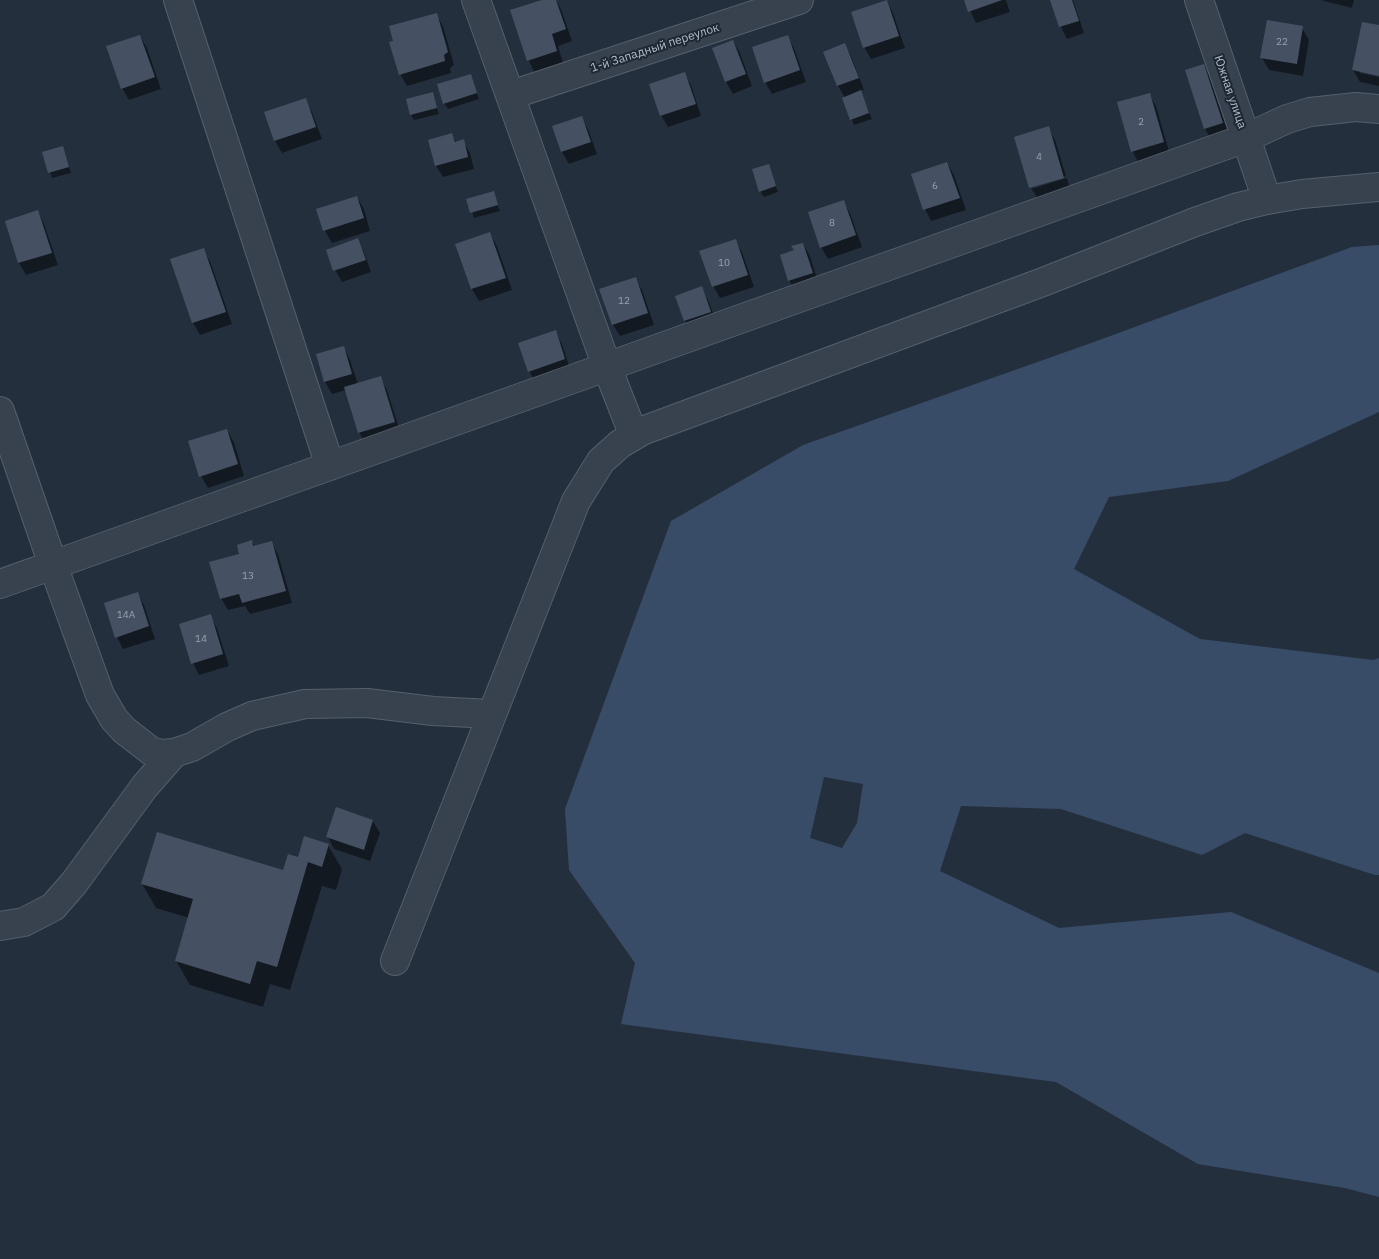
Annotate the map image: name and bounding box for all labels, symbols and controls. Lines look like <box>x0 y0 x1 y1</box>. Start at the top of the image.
street label: 1-й Западный переулок <box>589 20 721 76</box>
house number: 22 <box>1276 36 1288 48</box>
street label: Южная улица <box>1211 53 1249 131</box>
house number: 2 <box>1138 116 1144 128</box>
house number: 4 <box>1036 151 1042 163</box>
house number: 6 <box>932 180 938 192</box>
house number: 8 <box>829 217 835 229</box>
house number: 10 <box>718 257 730 269</box>
house number: 12 <box>618 295 630 307</box>
house number: 13 <box>242 570 254 582</box>
house number: 14А <box>117 609 135 621</box>
house number: 14 <box>195 633 207 645</box>

